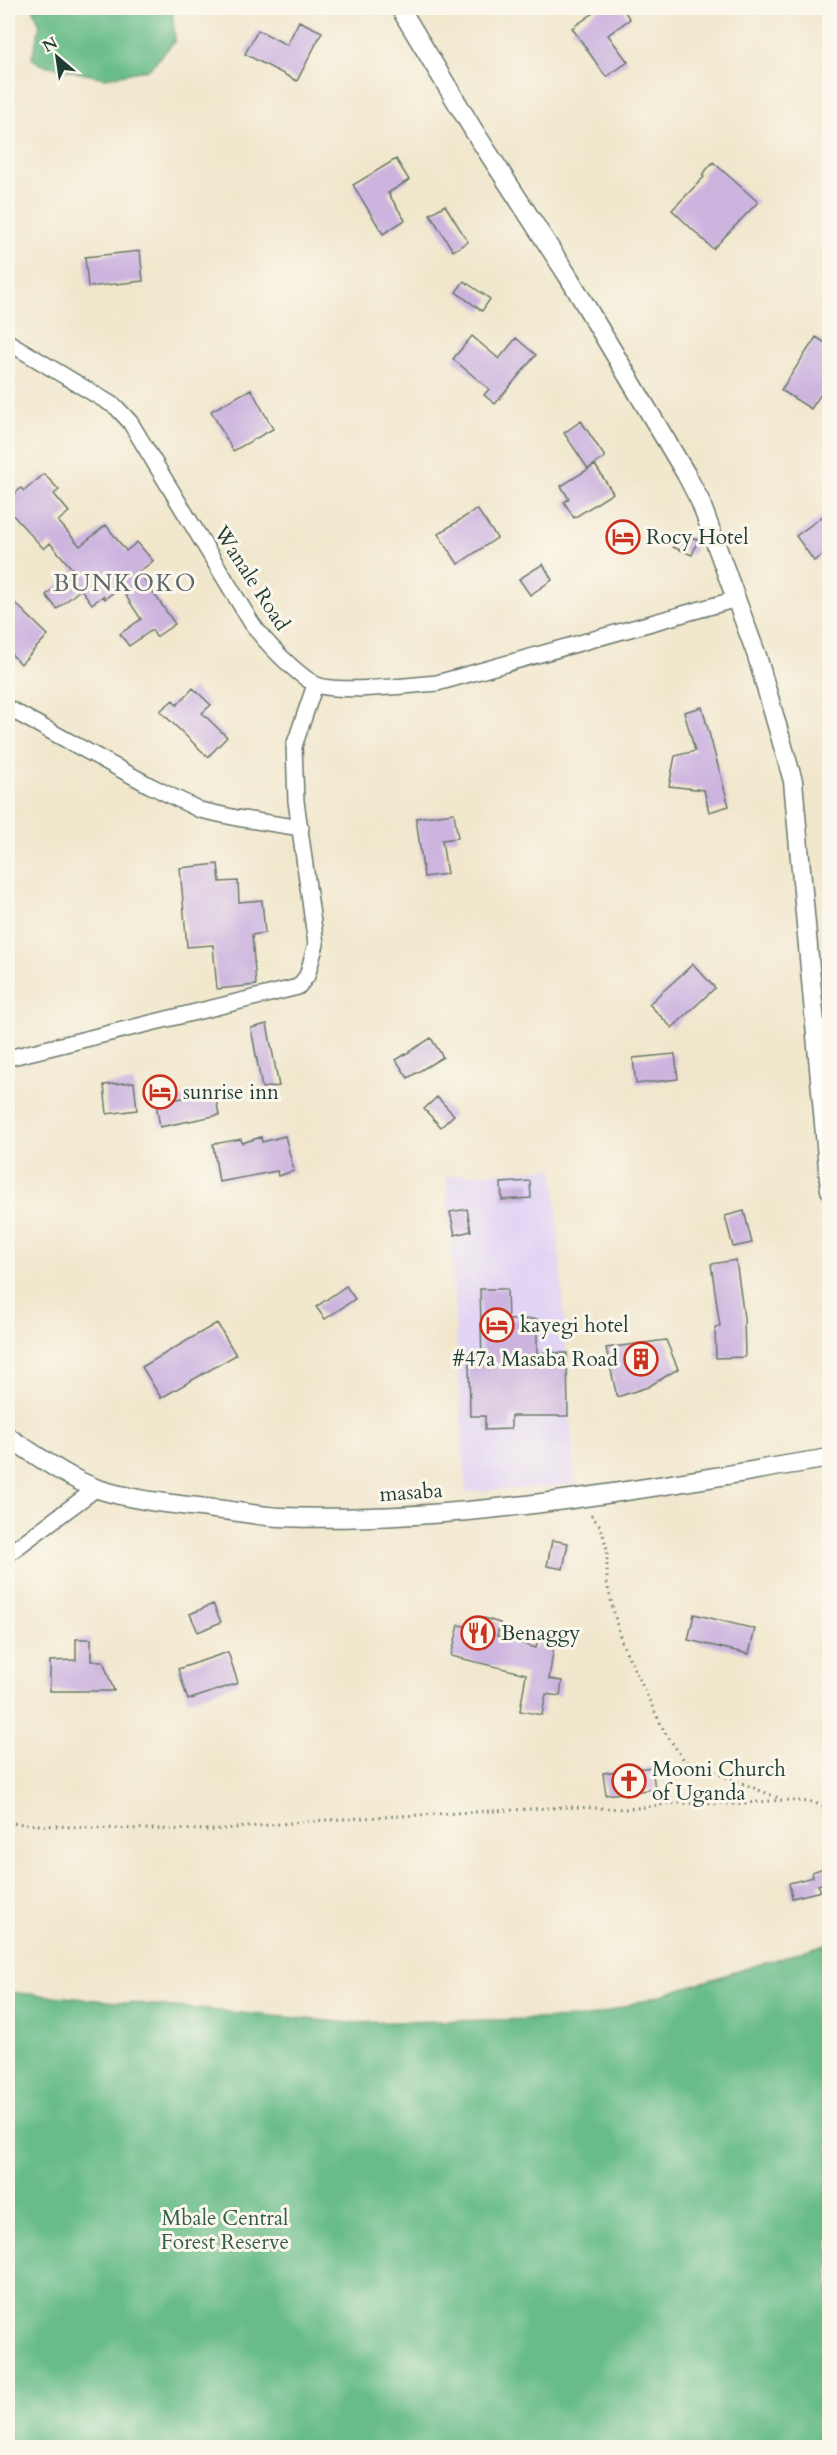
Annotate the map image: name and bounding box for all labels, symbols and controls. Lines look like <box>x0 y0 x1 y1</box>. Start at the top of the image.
north arrow <box>27 27 87 87</box>
text: N <box>39 32 62 58</box>
street label: Wanale Road <box>206 519 296 636</box>
hotel icon: Rocy Hotel <box>605 519 641 555</box>
place label: Rocy Hotel <box>646 523 749 552</box>
district label: BUNKOKO <box>53 567 197 600</box>
hotel icon: sunrise inn <box>142 1074 178 1110</box>
place label: sunrise inn <box>183 1078 279 1107</box>
hotel icon: kayegi hotel <box>479 1307 515 1343</box>
place label: kayegi hotel <box>520 1311 629 1340</box>
building icon: #47a Masaba Road <box>623 1341 659 1377</box>
place label: #47a Masaba Road <box>453 1345 618 1374</box>
street label: masaba <box>378 1476 444 1509</box>
restaurant icon: Benaggy <box>460 1615 496 1651</box>
place label: Benaggy <box>501 1619 580 1648</box>
place label: Mooni Church of Uganda <box>652 1755 786 1808</box>
church icon: Mooni Church of Uganda <box>611 1763 647 1799</box>
park label: Mbale Central Forest Reserve <box>161 2204 289 2257</box>

